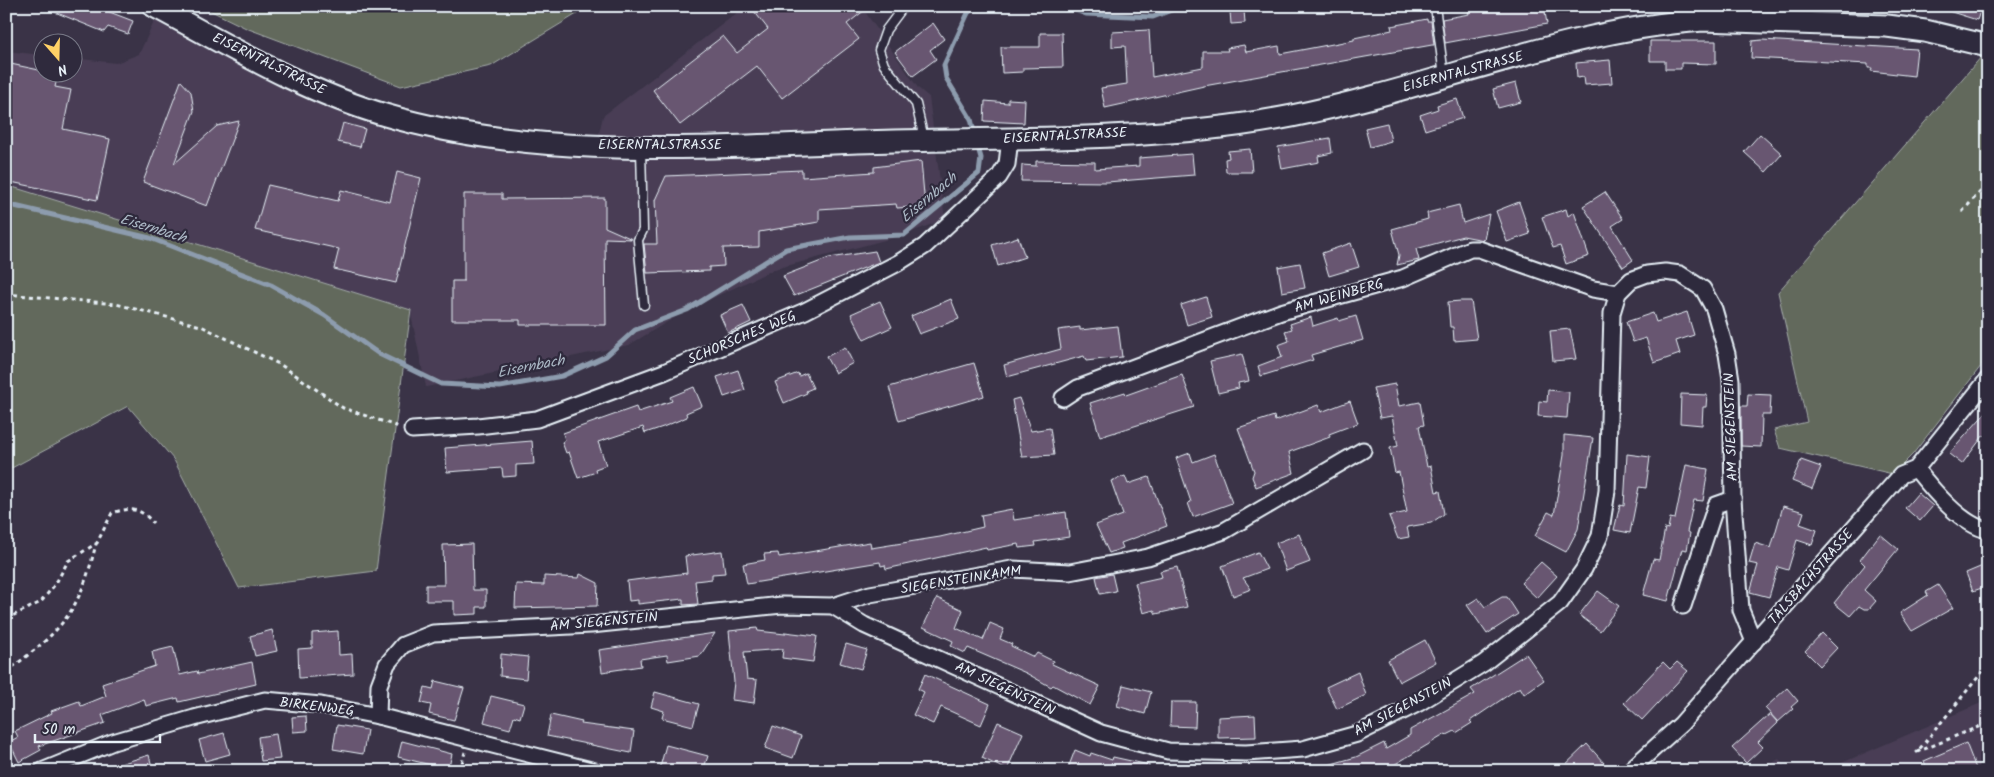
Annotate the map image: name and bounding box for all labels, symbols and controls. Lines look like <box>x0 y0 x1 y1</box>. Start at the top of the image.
street label: EISERNTALSTRASSE <box>208 27 330 101</box>
north arrow <box>32 32 82 82</box>
street label: EISERNTALSTRASSE <box>1400 45 1527 99</box>
text: N <box>54 57 70 81</box>
street label: EISERNTALSTRASSE <box>1002 122 1128 150</box>
street label: EISERNTALSTRASSE <box>598 134 723 156</box>
water label: Eisernbach <box>895 166 964 229</box>
water label: Eisernbach <box>117 208 191 251</box>
street label: AM WEINBERG <box>1292 273 1386 319</box>
street label: SCHORSCHES WEG <box>684 305 800 371</box>
water label: Eisernbach <box>495 348 569 385</box>
street label: AM SIEGENSTEIN <box>1718 372 1744 481</box>
street label: TALSBACHSTRASSE <box>1763 524 1860 630</box>
street label: SIEGENSTEINKAMM <box>899 560 1023 600</box>
street label: AM SIEGENSTEIN <box>549 606 659 638</box>
street label: AM SIEGENSTEIN <box>951 656 1059 722</box>
street label: AM SIEGENSTEIN <box>1350 672 1456 742</box>
street label: BIRKENWEG <box>278 692 356 722</box>
scale bar <box>35 712 160 744</box>
text: 50 m <box>42 718 76 742</box>

